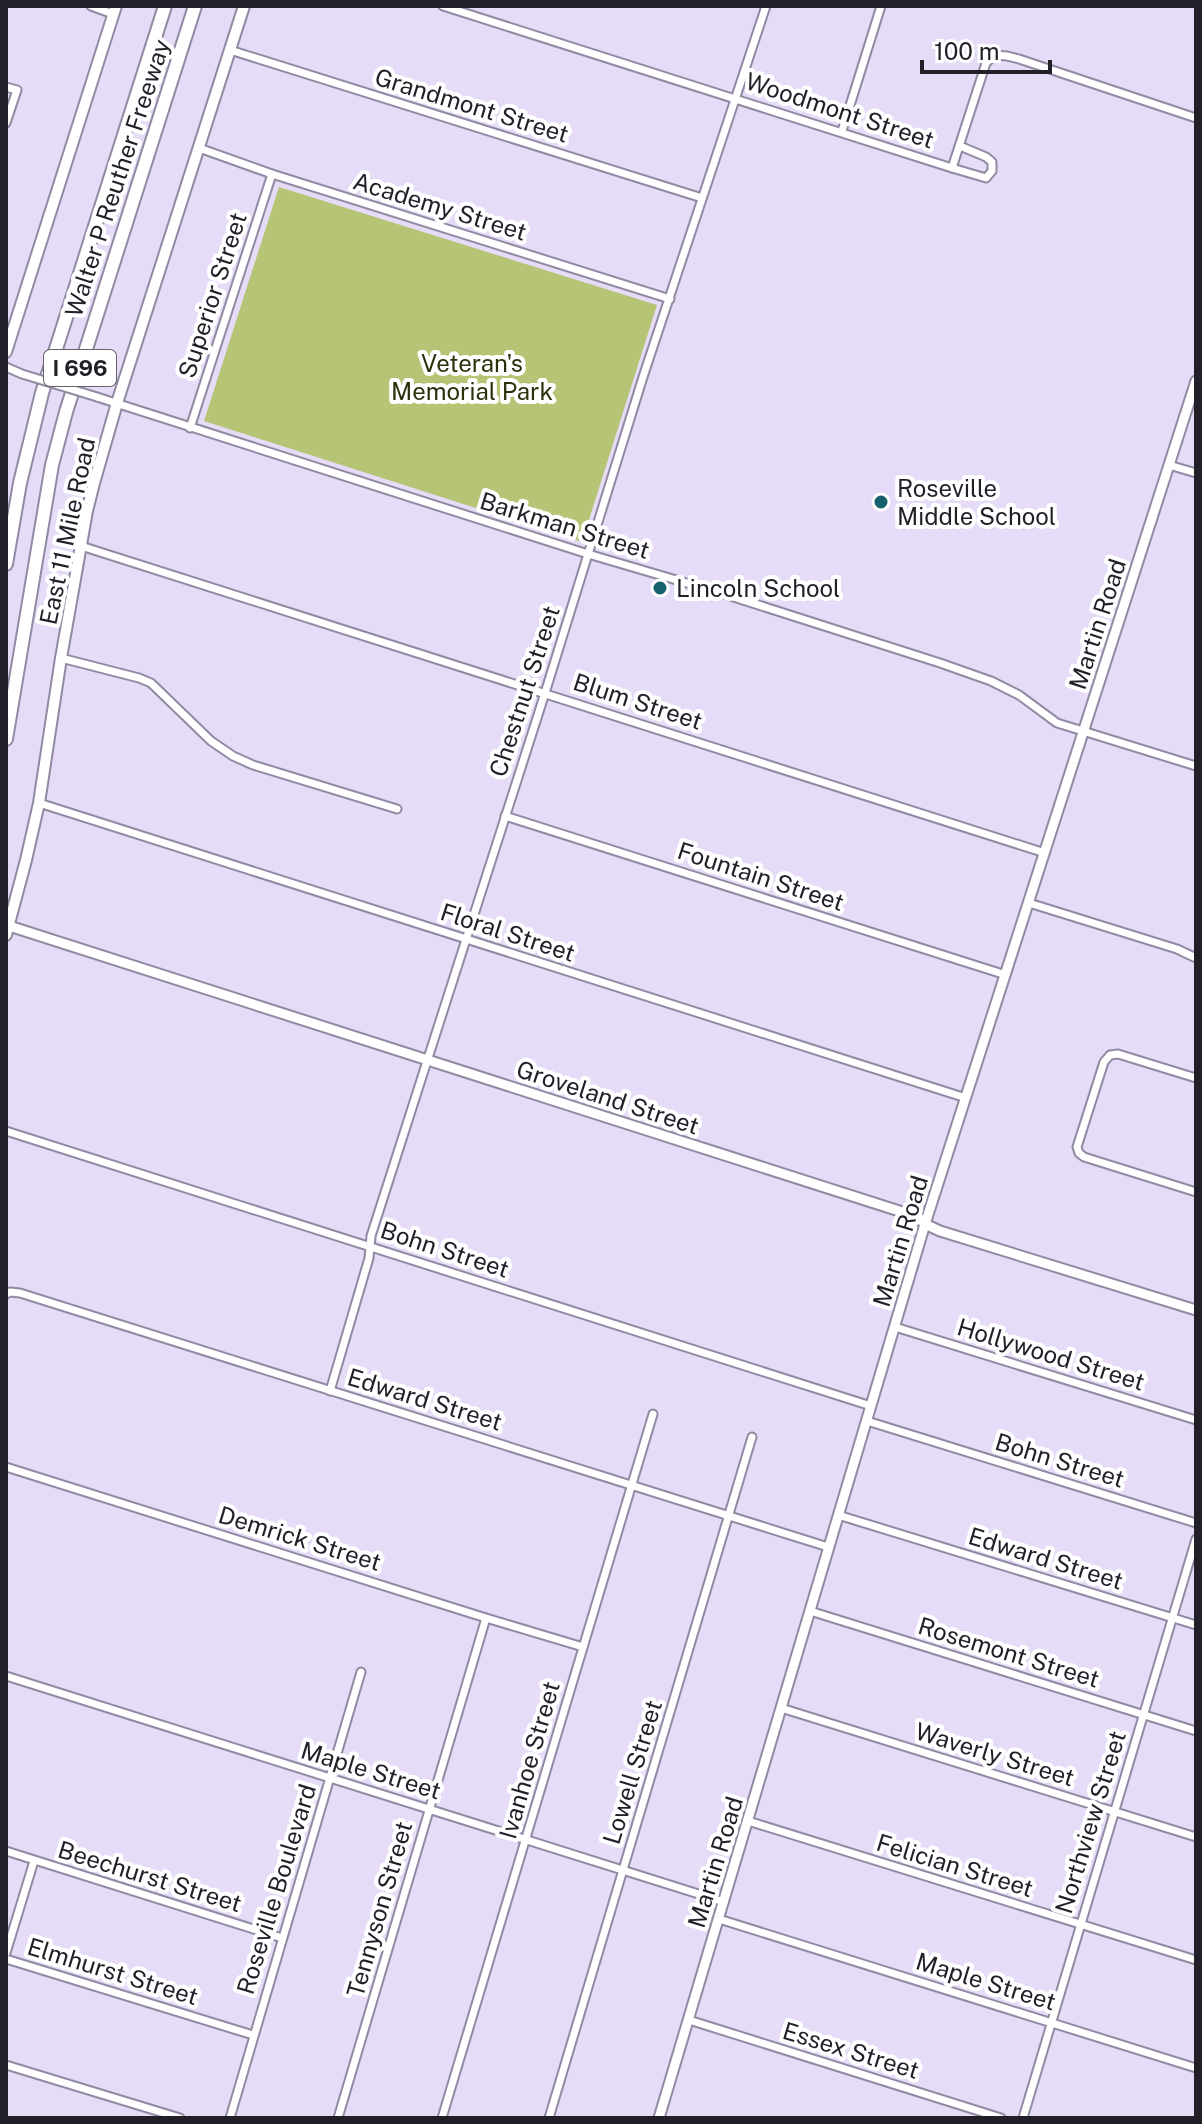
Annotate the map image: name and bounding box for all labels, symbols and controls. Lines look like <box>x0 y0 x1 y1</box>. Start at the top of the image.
scale bar <box>922 24 1050 74</box>
street label: Walter P Reuther Freeway <box>59 35 175 320</box>
text: 100 m <box>934 37 1000 65</box>
street label: Grandmont Street <box>372 62 572 148</box>
street label: Woodmont Street <box>742 66 938 154</box>
street label: Academy Street <box>350 166 530 246</box>
street label: Superior Street <box>172 209 252 381</box>
park label: Veteran's Memorial Park <box>391 349 553 405</box>
road number: I 696 <box>44 350 116 386</box>
street label: East 11 Mile Road <box>34 435 100 627</box>
place label: Roseville Middle School <box>897 474 1056 530</box>
street label: Barkman Street <box>477 486 653 564</box>
marker: Roseville Middle School <box>872 493 890 511</box>
street label: Martin Road <box>1063 555 1131 693</box>
place label: Lincoln School <box>676 574 840 602</box>
marker: Lincoln School <box>651 579 669 597</box>
street label: Chestnut Street <box>483 602 565 780</box>
street label: Blum Street <box>570 667 706 735</box>
street label: Fountain Street <box>674 836 848 916</box>
street label: Floral Street <box>437 897 579 967</box>
street label: Groveland Street <box>513 1054 703 1140</box>
street label: Martin Road <box>867 1172 933 1310</box>
street label: Bohn Street <box>377 1215 513 1283</box>
street label: Hollywood Street <box>954 1312 1148 1396</box>
street label: Edward Street <box>344 1362 506 1436</box>
street label: Bohn Street <box>992 1427 1128 1493</box>
street label: Demrick Street <box>215 1500 385 1576</box>
street label: Edward Street <box>965 1521 1127 1595</box>
street label: Rosemont Street <box>915 1611 1103 1693</box>
street label: Ivanhoe Street <box>493 1678 565 1842</box>
street label: Lowell Street <box>597 1697 667 1847</box>
street label: Waverly Street <box>912 1716 1078 1792</box>
street label: Northview Street <box>1049 1727 1131 1917</box>
street label: Maple Street <box>298 1735 444 1805</box>
street label: Roseville Boulevard <box>231 1781 321 1997</box>
street label: Martin Road <box>682 1793 748 1931</box>
street label: Tennyson Street <box>341 1818 417 2000</box>
street label: Felician Street <box>873 1828 1037 1902</box>
street label: Beechurst Street <box>55 1835 245 1917</box>
street label: Elmhurst Street <box>24 1932 202 2010</box>
street label: Maple Street <box>913 1946 1059 2016</box>
street label: Essex Street <box>779 2016 923 2084</box>

